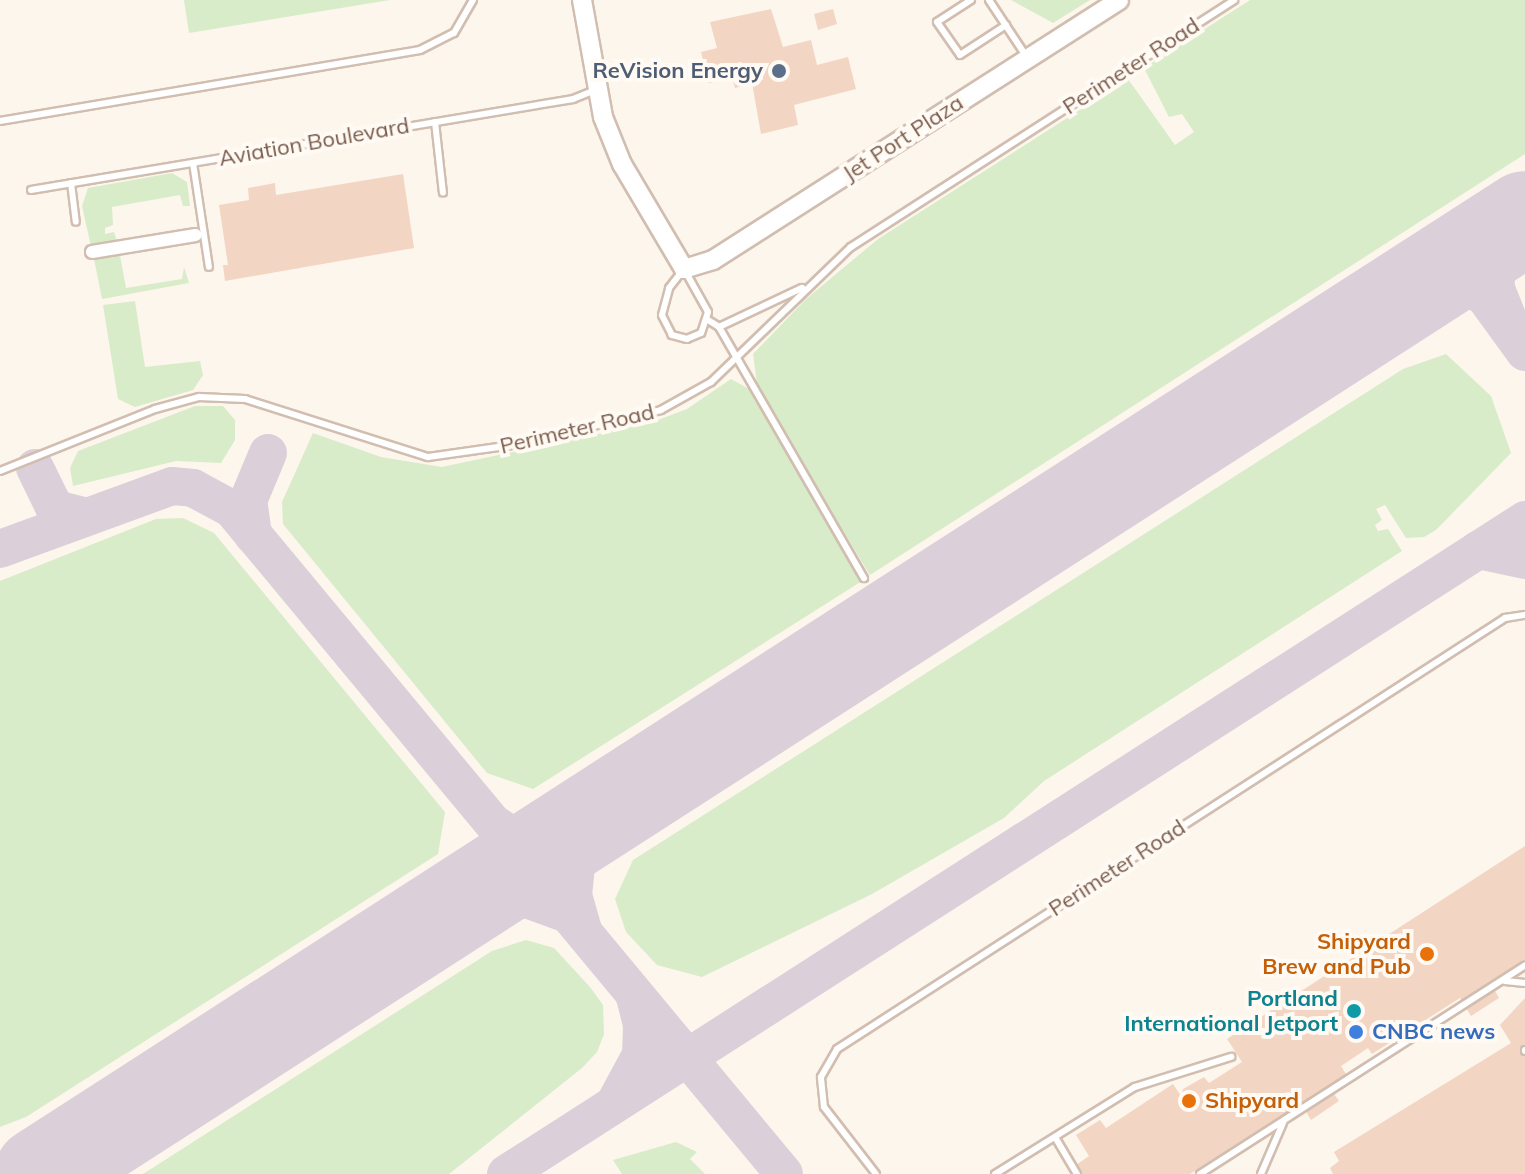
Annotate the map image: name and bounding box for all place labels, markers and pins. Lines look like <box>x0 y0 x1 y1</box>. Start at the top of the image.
place label: ReVision Energy <box>593 58 763 84</box>
marker: ReVision Energy <box>770 62 788 80</box>
place label: Shipyard Brew and Pub <box>1262 928 1411 980</box>
marker: Shipyard Brew and Pub <box>1418 945 1436 963</box>
place label: Portland International Jetport <box>1124 985 1338 1036</box>
marker: Portland International Jetport <box>1345 1002 1363 1020</box>
place label: CNBC news <box>1372 1019 1495 1045</box>
marker: CNBC news <box>1347 1023 1365 1041</box>
place label: Shipyard <box>1205 1088 1299 1114</box>
marker: Shipyard <box>1180 1092 1198 1110</box>

